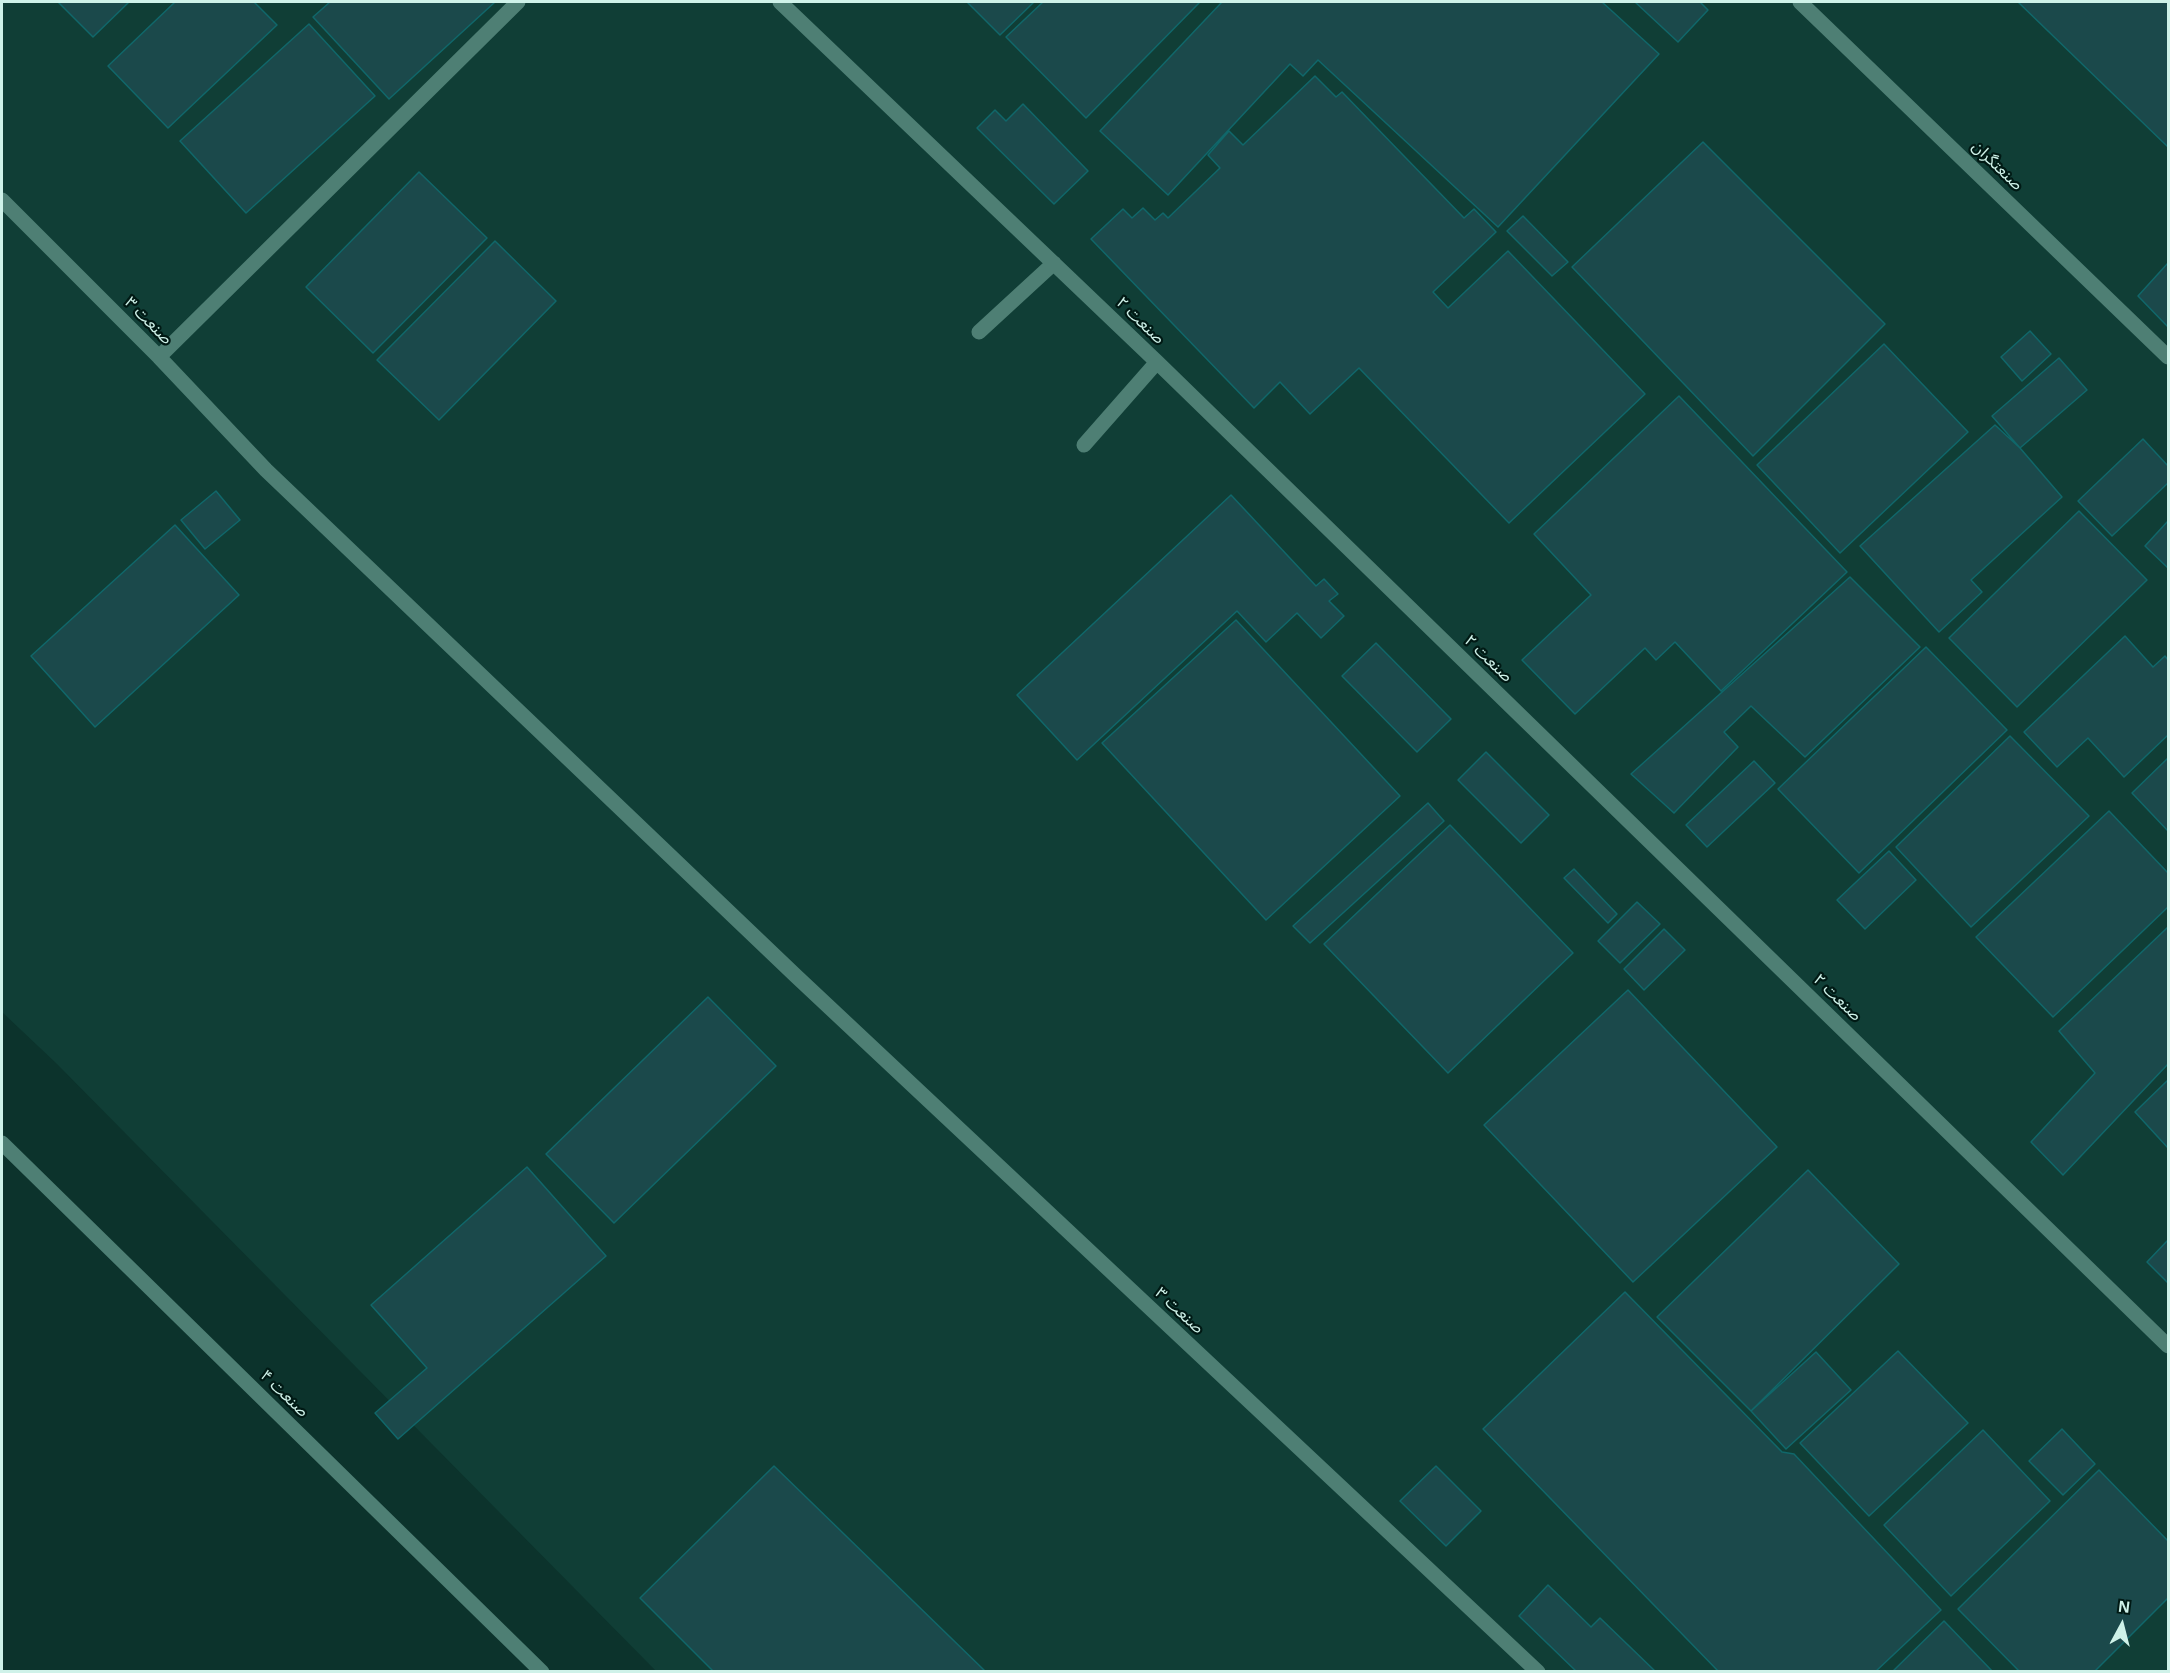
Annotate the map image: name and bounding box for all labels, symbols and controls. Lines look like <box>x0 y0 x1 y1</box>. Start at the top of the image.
street label: صنعتگران <box>1968 137 2026 195</box>
street label: صنعت ۳ <box>120 293 176 349</box>
street label: صنعت ۲ <box>1112 293 1168 349</box>
street label: صنعت ۲ <box>1460 631 1516 687</box>
street label: صنعت ۲ <box>1809 970 1865 1026</box>
street label: صنعت ۳ <box>1151 1284 1207 1338</box>
street label: صنعت ۴ <box>256 1366 312 1422</box>
north arrow <box>2092 1595 2152 1655</box>
text: N <box>2117 1597 2131 1616</box>

